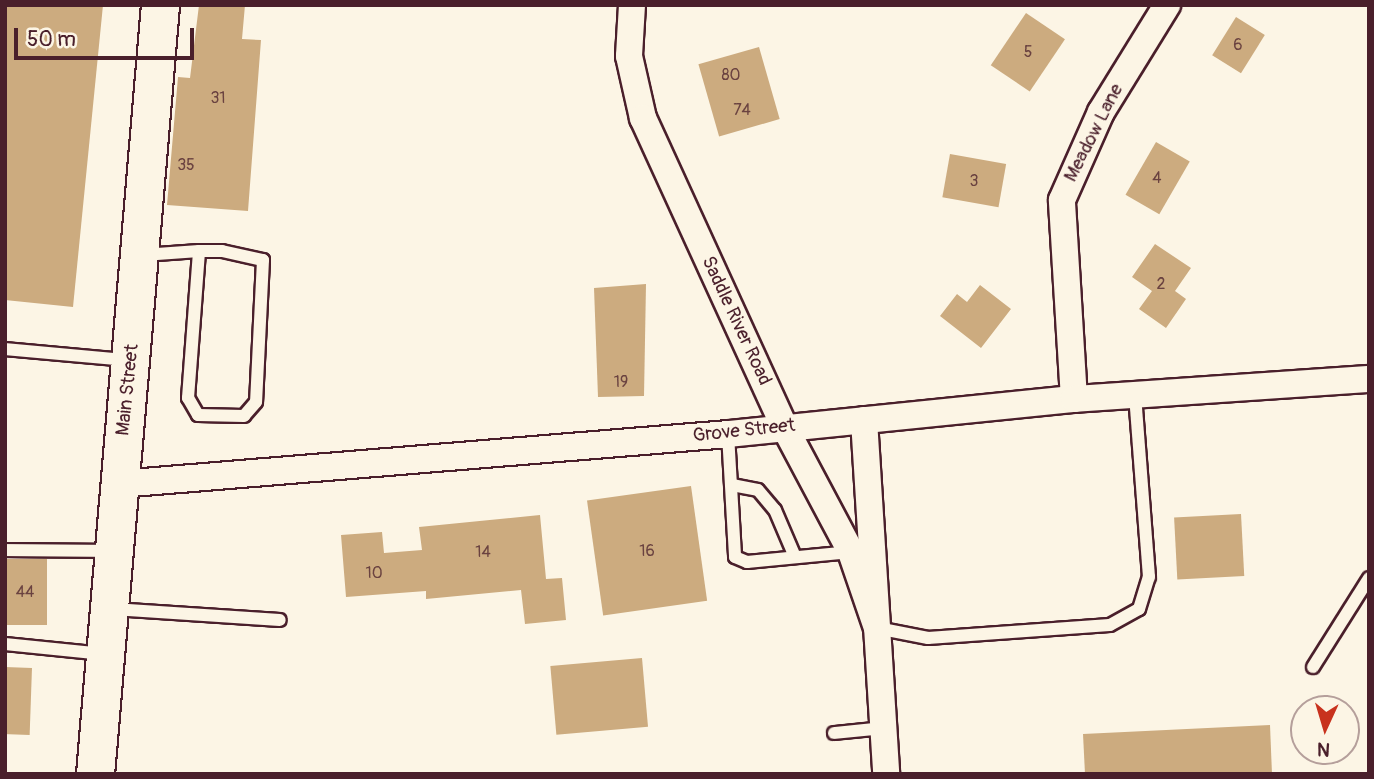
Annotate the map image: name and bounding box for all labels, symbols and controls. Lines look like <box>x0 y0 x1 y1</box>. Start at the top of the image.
scale bar <box>18 14 198 58</box>
text: 50 m <box>27 26 76 53</box>
house number: 6 <box>1233 35 1243 55</box>
house number: 5 <box>1024 42 1032 62</box>
house number: 80 <box>722 65 740 85</box>
street label: Meadow Lane <box>1060 80 1128 186</box>
house number: 31 <box>210 88 226 108</box>
house number: 74 <box>733 100 751 120</box>
house number: 35 <box>177 155 195 175</box>
house number: 4 <box>1152 168 1162 188</box>
house number: 3 <box>970 171 978 191</box>
street label: Saddle River Road <box>696 253 776 389</box>
house number: 2 <box>1157 274 1165 294</box>
street label: Main Street <box>112 343 144 437</box>
house number: 19 <box>614 372 628 392</box>
street label: Grove Street <box>692 414 796 448</box>
house number: 16 <box>639 541 655 561</box>
house number: 14 <box>475 542 491 562</box>
house number: 10 <box>365 563 383 583</box>
house number: 44 <box>16 582 34 602</box>
north arrow <box>1290 695 1360 765</box>
text: N <box>1316 737 1331 761</box>

